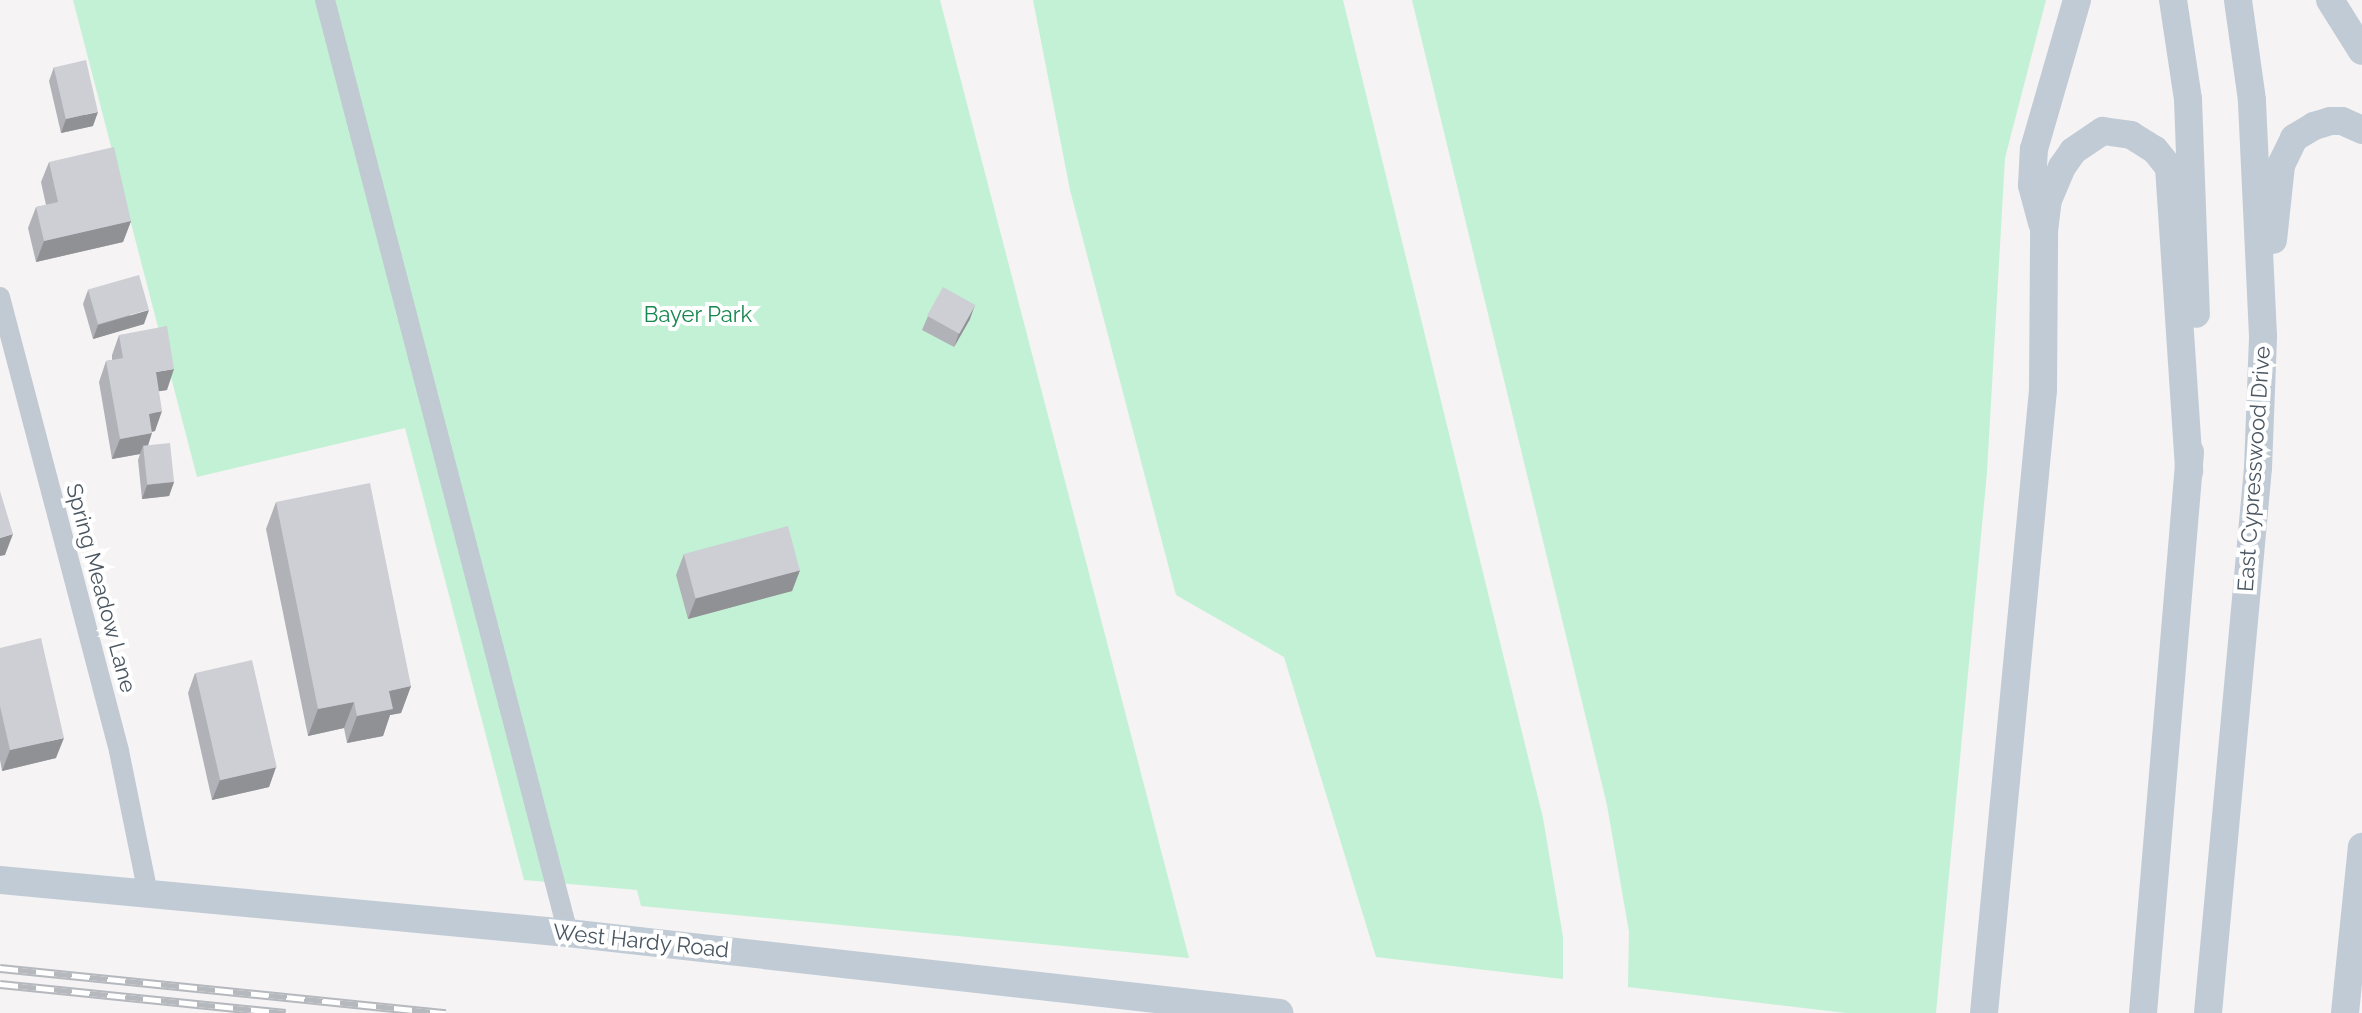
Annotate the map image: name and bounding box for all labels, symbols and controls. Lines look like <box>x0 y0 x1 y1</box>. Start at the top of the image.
park label: Bayer Park <box>644 302 752 328</box>
street label: East Cypresswood Drive <box>2232 345 2276 593</box>
street label: Spring Meadow Lane <box>60 480 142 696</box>
street label: West Hardy Road <box>551 919 731 963</box>

